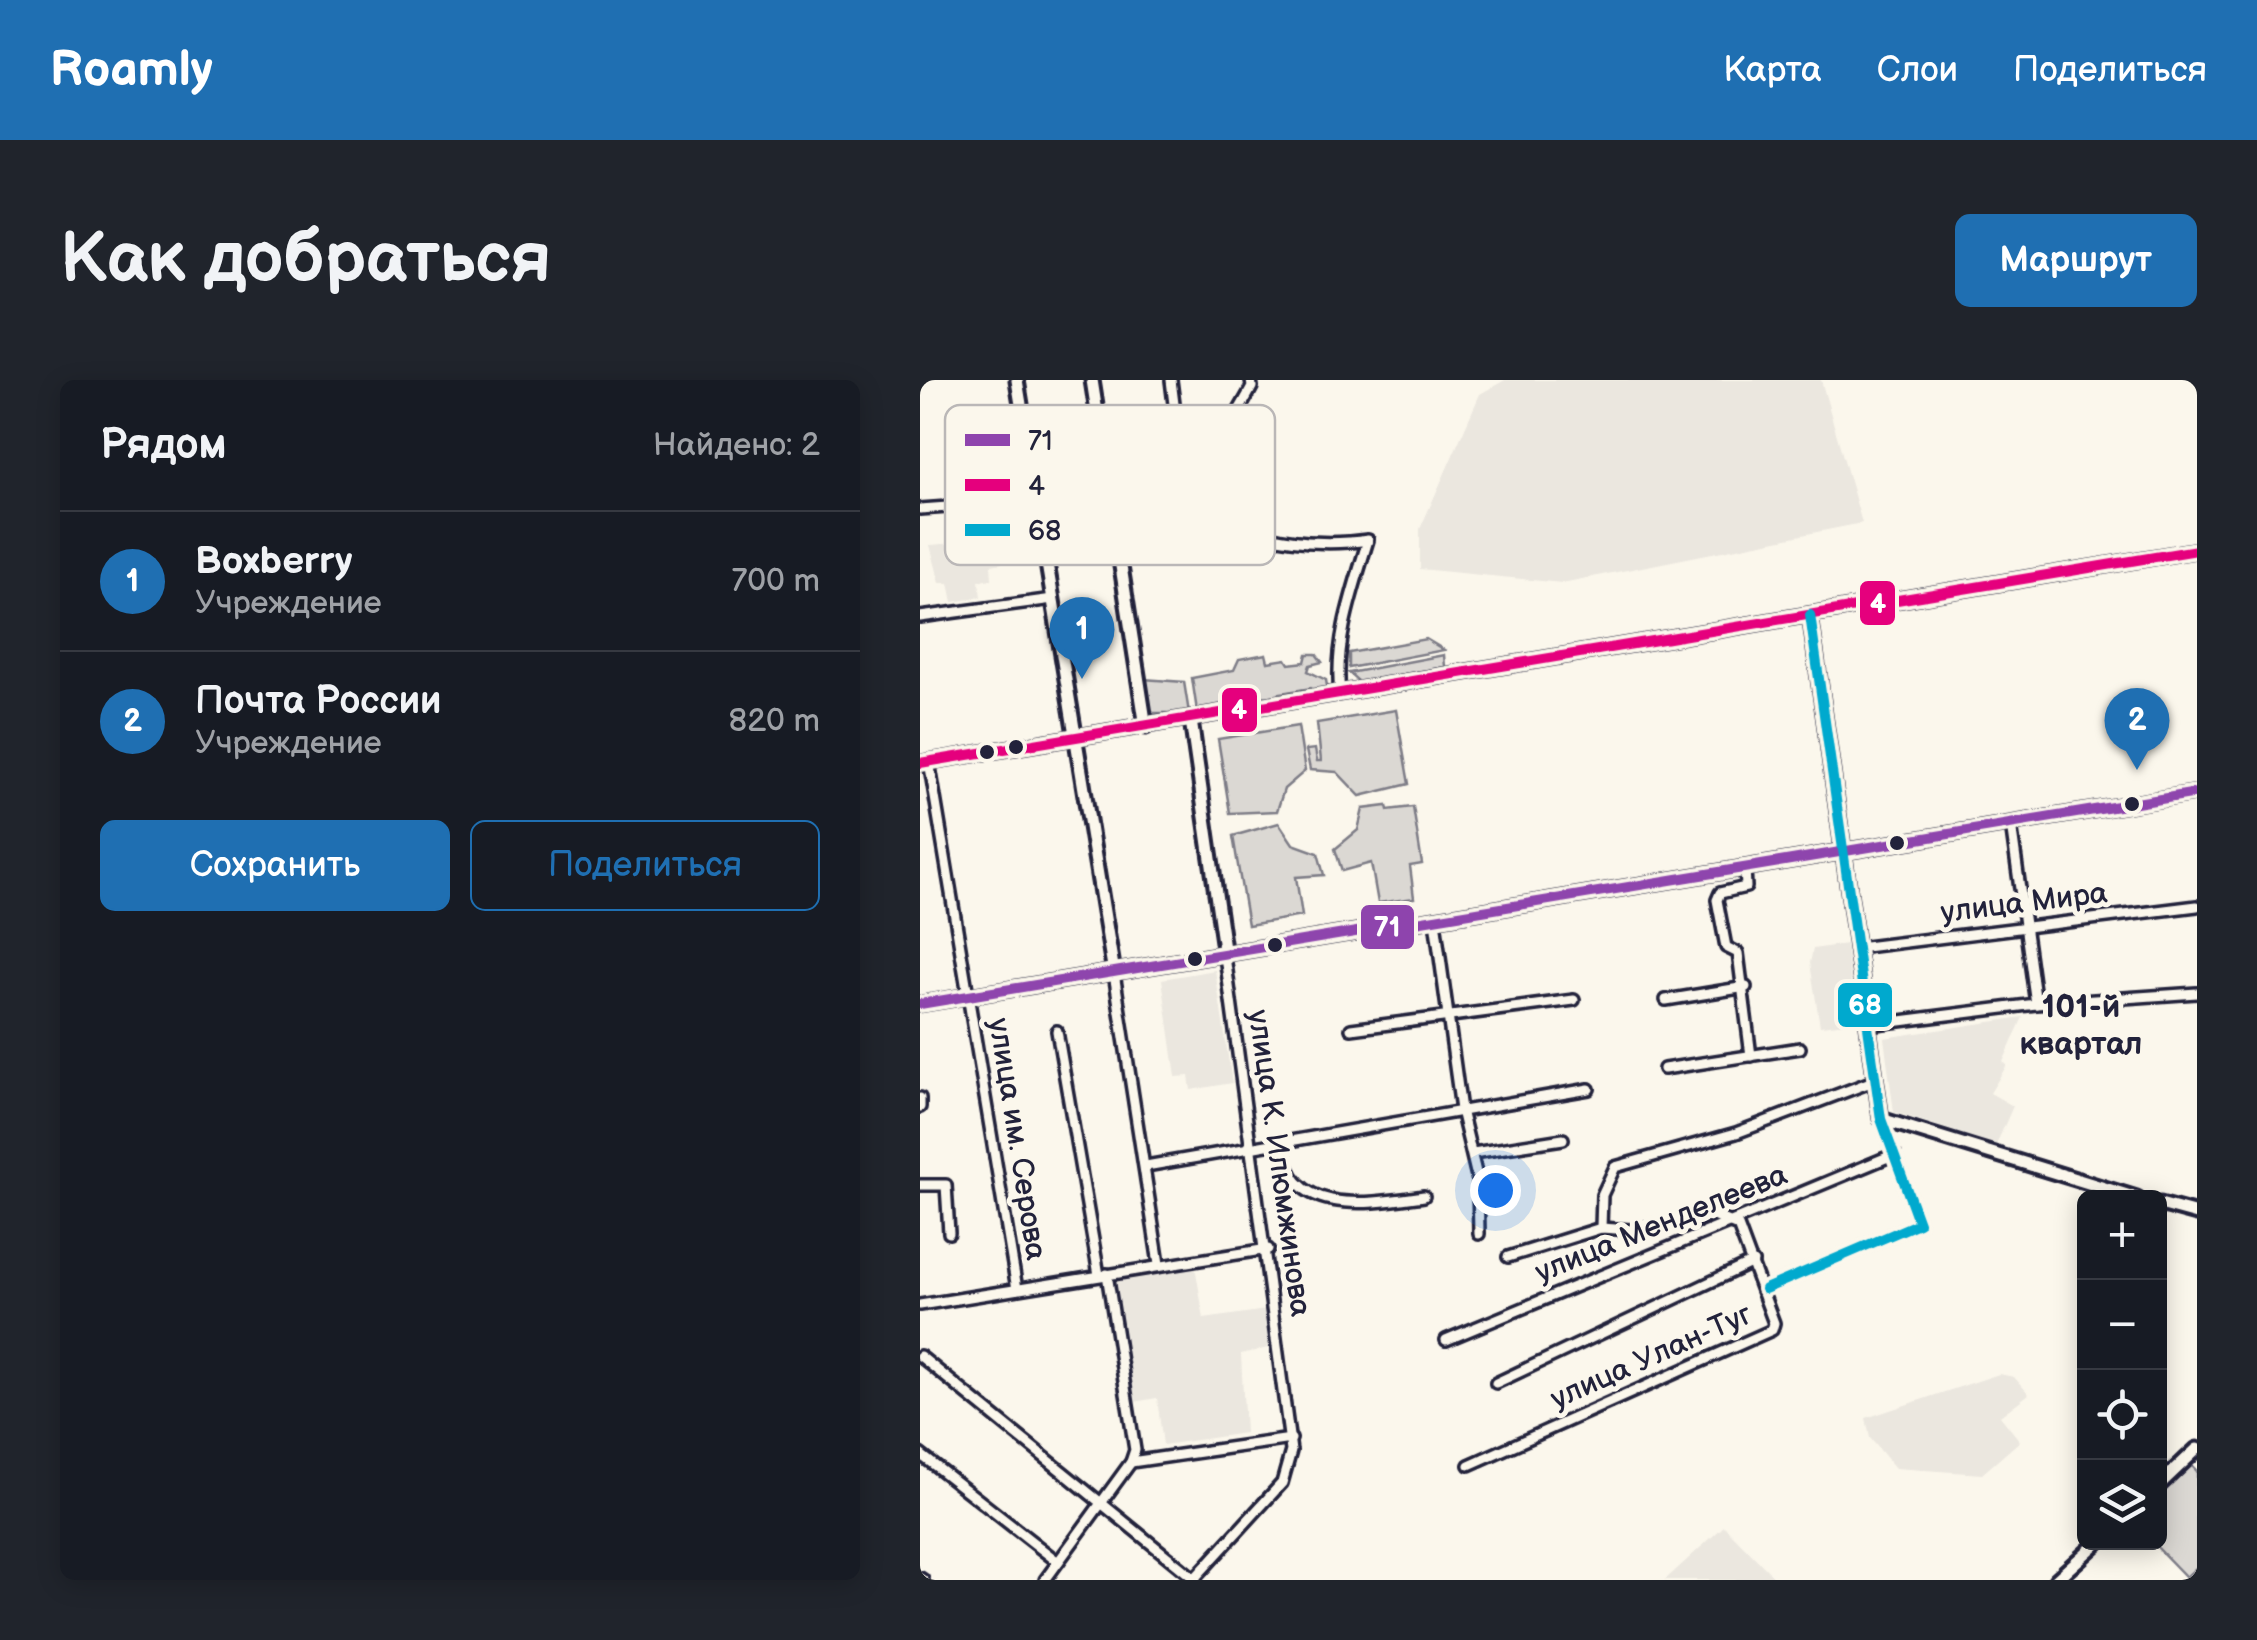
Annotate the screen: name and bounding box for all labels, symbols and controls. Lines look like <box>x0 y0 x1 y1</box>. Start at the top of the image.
text: Roamly <box>50 42 213 99</box>
text: Карта <box>1723 49 1822 92</box>
text: Слои <box>1877 49 1958 92</box>
text: Поделиться <box>2013 49 2207 92</box>
button: Маршрут <box>1955 214 2197 307</box>
text: Как добраться <box>60 218 551 302</box>
legend <box>945 405 1275 565</box>
text: Рядом <box>100 420 227 471</box>
text: 71 <box>1028 425 1053 458</box>
text: Найдено: 2 <box>653 426 820 465</box>
text: 4 <box>1028 470 1045 503</box>
text: 68 <box>1028 515 1061 548</box>
text: Boxberry <box>195 539 353 584</box>
text: 1 <box>126 562 139 601</box>
text: 700 m <box>732 562 820 601</box>
line badge: 4 <box>1858 579 1897 627</box>
text: Учреждение <box>195 584 382 623</box>
text: 4 <box>1870 588 1887 621</box>
pin: 1 <box>1050 596 1114 679</box>
text: Почта России <box>195 679 442 724</box>
line badge: 4 <box>1220 686 1259 734</box>
pin: 2 <box>2104 688 2170 770</box>
text: 4 <box>1231 694 1248 727</box>
text: 2 <box>123 702 142 741</box>
text: 820 m <box>729 702 820 741</box>
text: Учреждение <box>195 724 382 763</box>
unlabelled marker <box>1006 737 1026 757</box>
unlabelled marker <box>977 742 997 762</box>
unlabelled marker <box>2122 794 2142 814</box>
button: Сохранить <box>100 820 450 911</box>
button: Поделиться <box>470 820 820 911</box>
unlabelled marker <box>1887 833 1907 853</box>
street label: улица Мира <box>1939 875 2110 931</box>
line badge: 71 <box>1359 903 1416 951</box>
text: 71 <box>1373 911 1401 944</box>
unlabelled marker <box>1265 935 1285 955</box>
unlabelled marker <box>1185 949 1205 969</box>
line badge: 68 <box>1836 981 1894 1029</box>
district label: 101-й квартал <box>2020 988 2142 1064</box>
text: 68 <box>1848 989 1882 1022</box>
street label: улица К. Илюмжинова <box>1240 1007 1318 1319</box>
street label: улица им. Серова <box>980 1016 1054 1263</box>
street label: улица Менделеева <box>1530 1157 1793 1291</box>
your location <box>1470 1165 1521 1216</box>
map controls <box>2077 1190 2167 1550</box>
button: + <box>2077 1190 2167 1280</box>
button: − <box>2077 1280 2167 1370</box>
street label: улица Улан-Туг <box>1545 1296 1758 1417</box>
button: locate <box>2077 1370 2167 1460</box>
button: layers <box>2077 1460 2167 1550</box>

